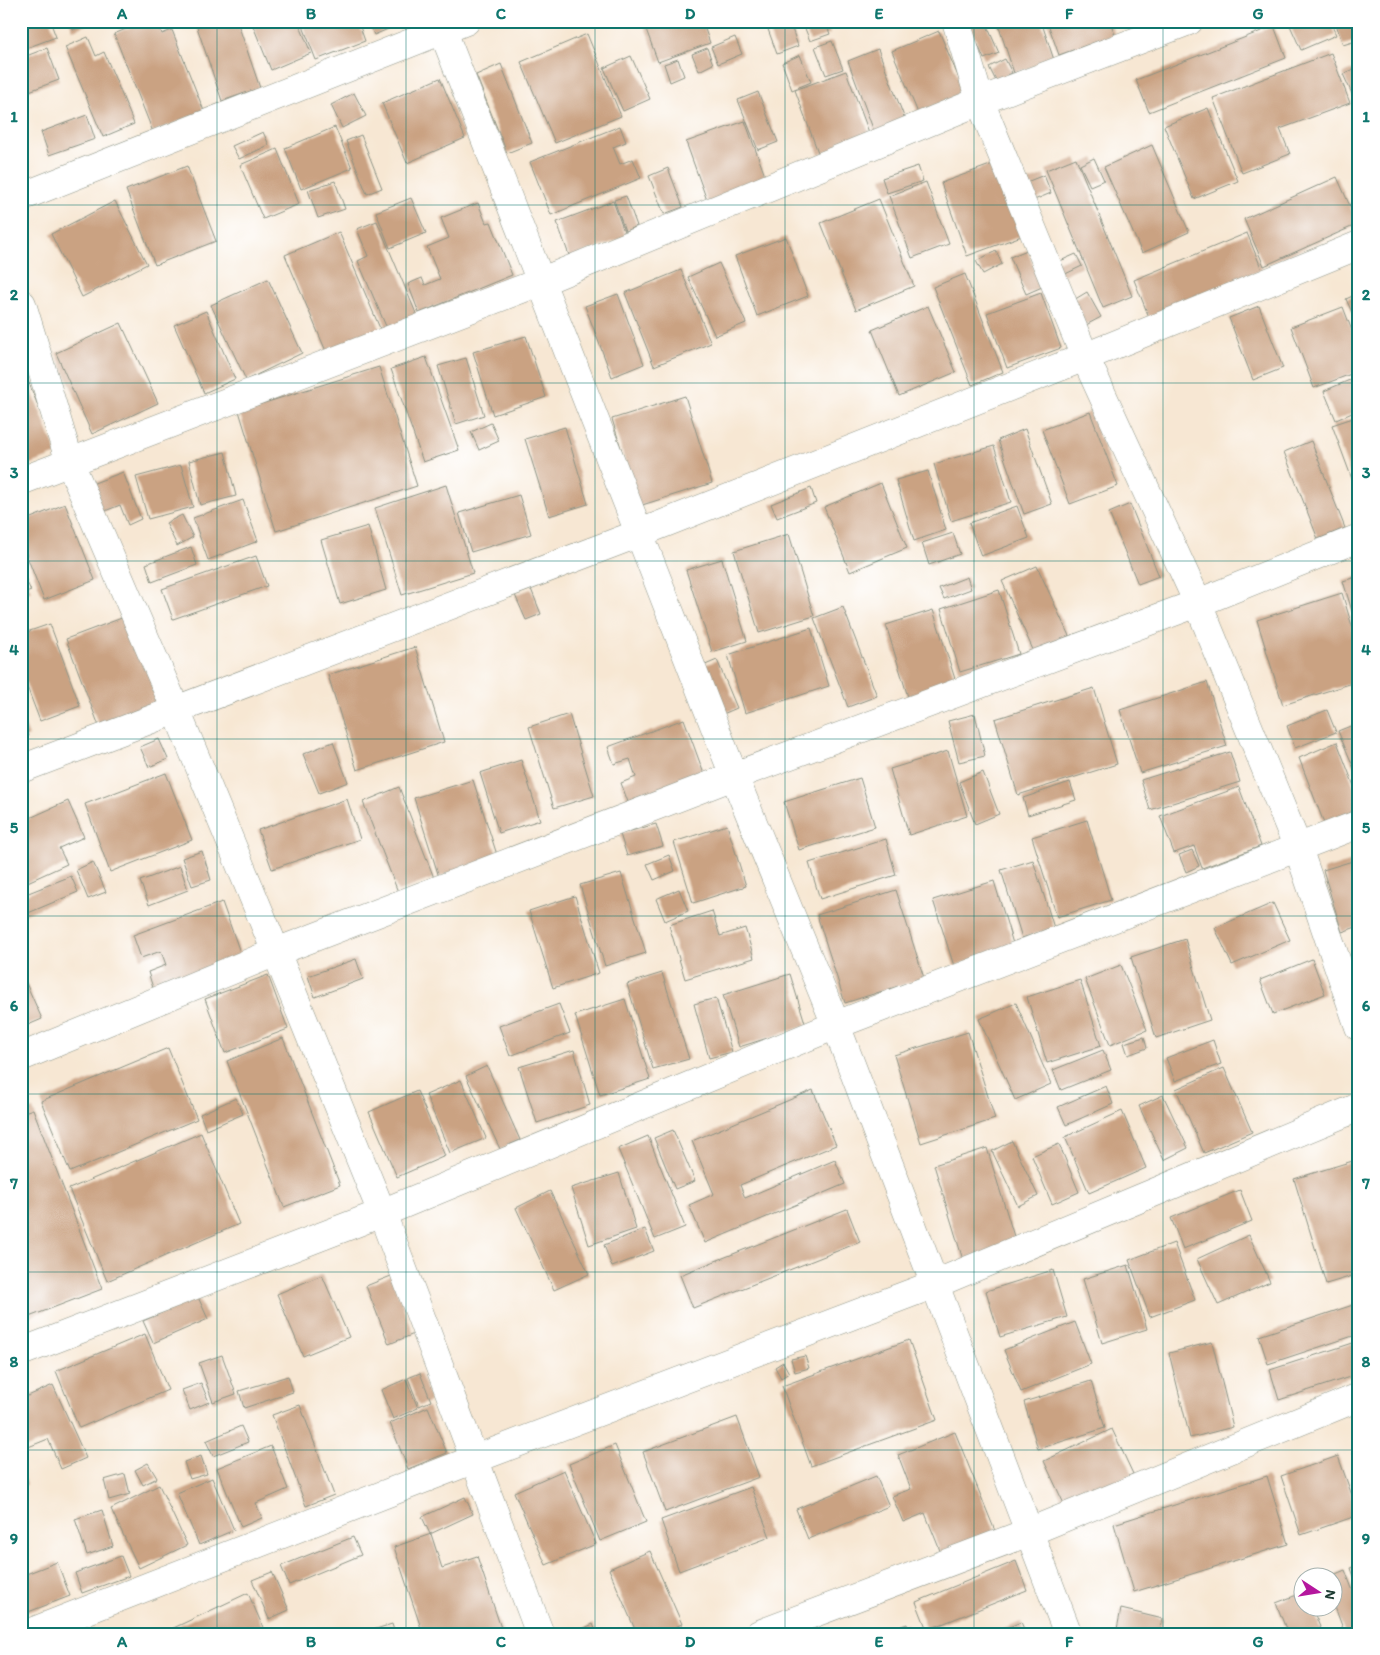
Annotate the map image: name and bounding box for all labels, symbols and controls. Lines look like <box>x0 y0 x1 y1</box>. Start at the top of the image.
text: A <box>116 4 128 23</box>
text: B <box>306 4 317 23</box>
text: C <box>496 4 507 23</box>
text: D <box>685 4 696 23</box>
text: E <box>875 4 884 23</box>
text: F <box>1065 4 1074 23</box>
text: G <box>1252 4 1264 23</box>
text: 1 <box>10 107 18 126</box>
text: 1 <box>1362 107 1370 126</box>
text: 2 <box>10 285 19 304</box>
text: 2 <box>1362 285 1371 304</box>
text: 3 <box>10 463 19 482</box>
text: 3 <box>1362 463 1371 482</box>
text: 4 <box>9 640 19 659</box>
text: 4 <box>1361 640 1371 659</box>
text: 5 <box>10 818 19 837</box>
text: 5 <box>1362 818 1371 837</box>
text: 6 <box>10 996 19 1015</box>
text: 6 <box>1362 996 1371 1015</box>
text: 7 <box>9 1174 18 1193</box>
text: 7 <box>1361 1174 1370 1193</box>
text: 8 <box>10 1352 19 1371</box>
text: 8 <box>1362 1352 1371 1371</box>
text: 9 <box>10 1529 18 1548</box>
text: 9 <box>1362 1529 1370 1548</box>
north arrow <box>1292 1568 1342 1618</box>
text: N <box>1321 1588 1340 1601</box>
text: A <box>116 1632 128 1651</box>
text: B <box>306 1632 317 1651</box>
text: C <box>496 1632 507 1651</box>
text: D <box>685 1632 696 1651</box>
text: E <box>875 1632 884 1651</box>
text: F <box>1065 1632 1074 1651</box>
text: G <box>1252 1632 1264 1651</box>

